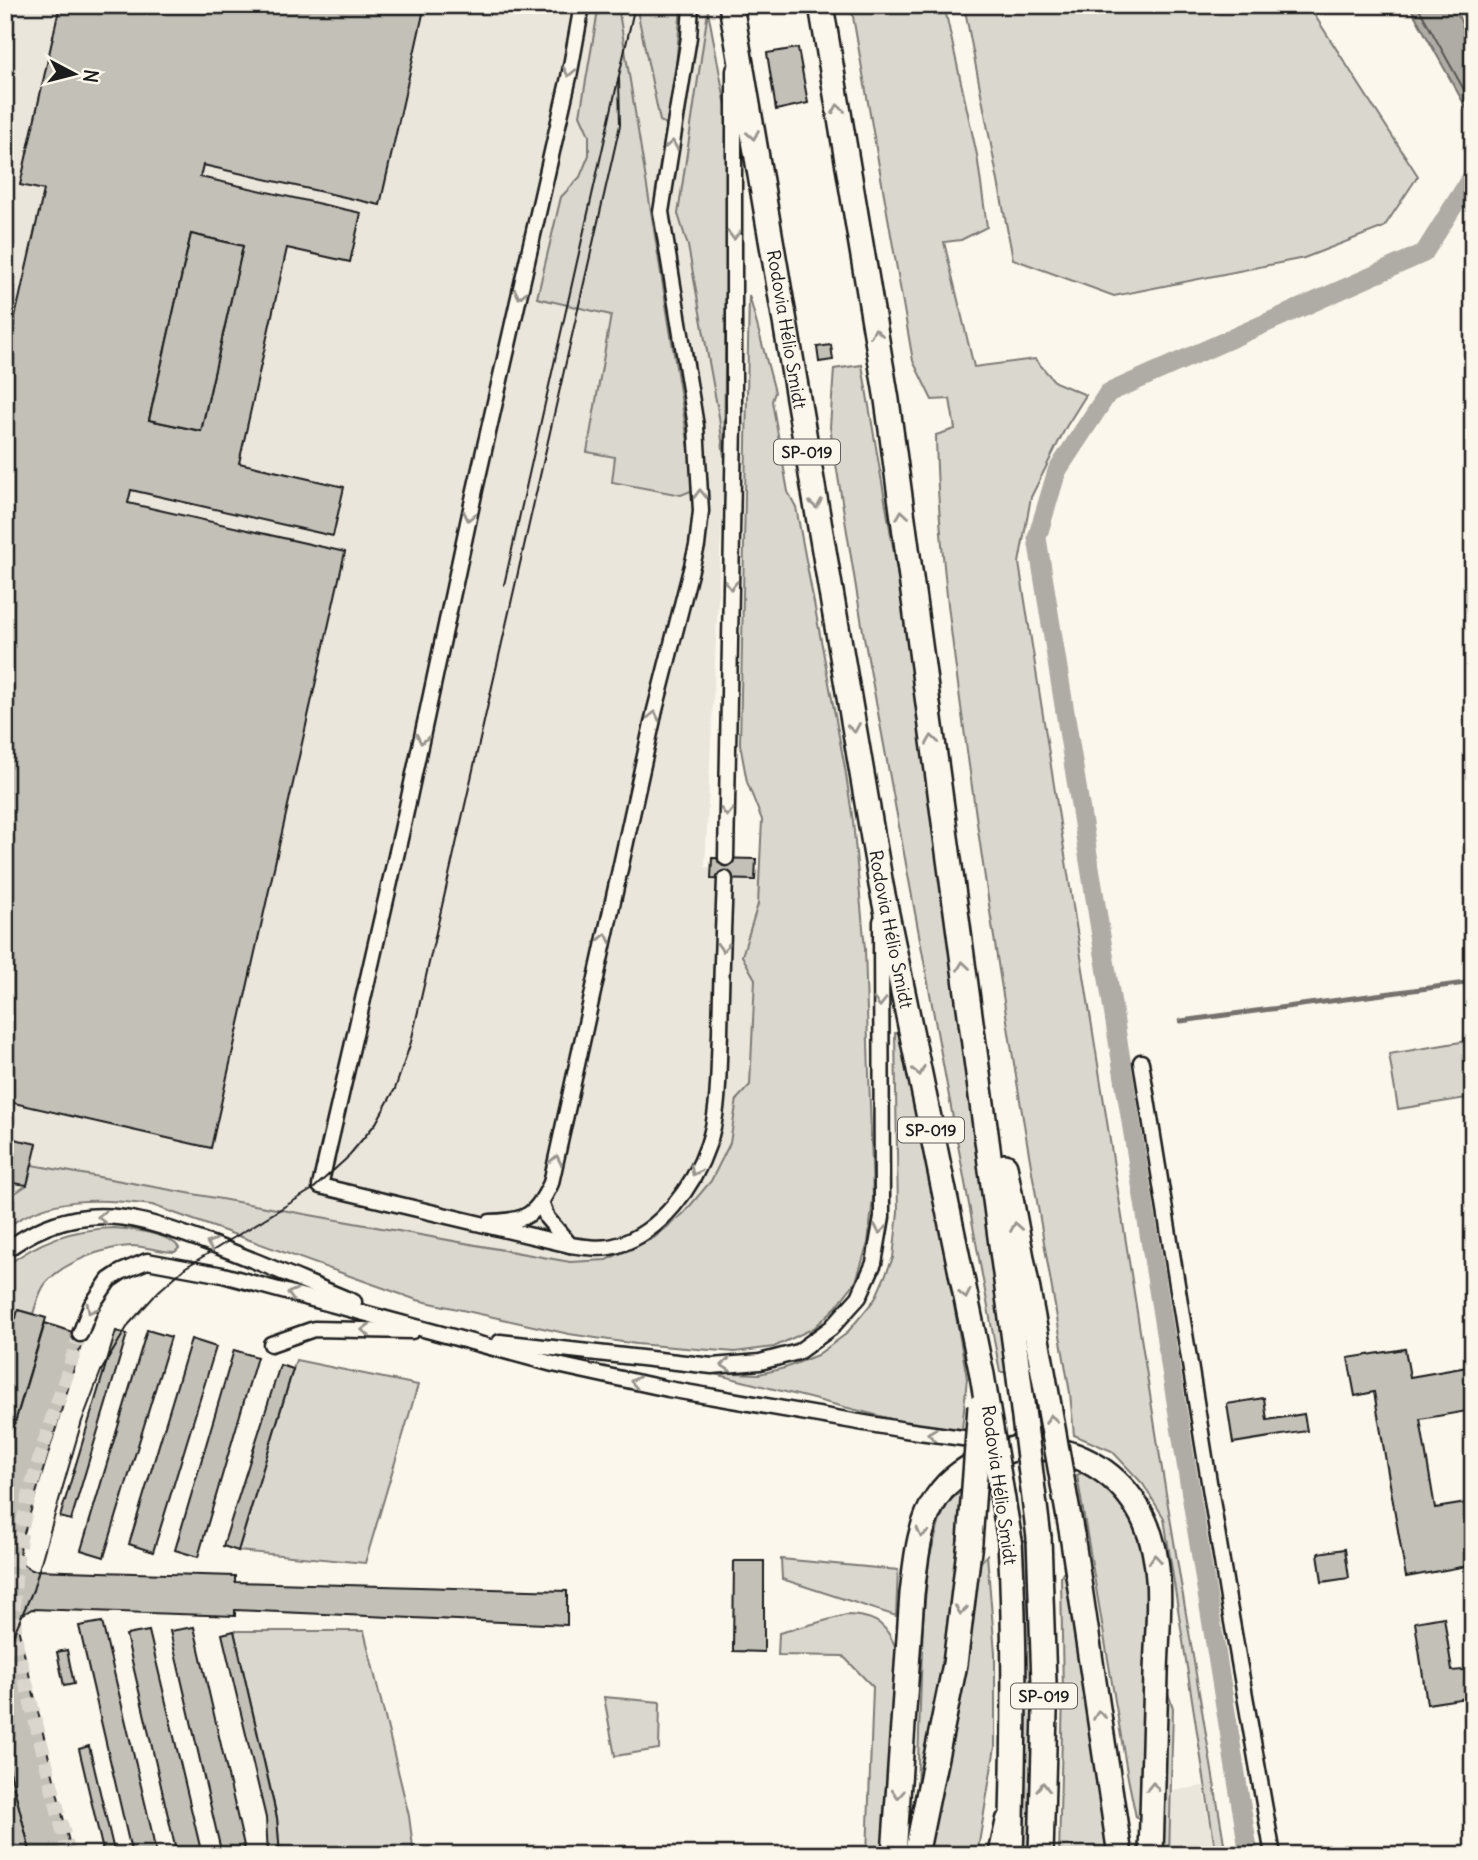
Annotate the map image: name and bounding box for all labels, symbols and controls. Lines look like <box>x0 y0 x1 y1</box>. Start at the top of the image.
north arrow <box>38 38 108 108</box>
one-way arrow <box>563 66 578 78</box>
text: N <box>78 68 104 84</box>
one-way arrow <box>831 103 846 115</box>
one-way arrow <box>745 129 760 141</box>
one-way arrow <box>664 139 679 151</box>
one-way arrow <box>726 230 742 240</box>
street label: Rodovia Hélio Smidt <box>762 248 812 411</box>
one-way arrow <box>513 288 528 300</box>
one-way arrow <box>869 327 884 339</box>
road number: SP-019 <box>774 440 840 464</box>
one-way arrow <box>693 488 708 499</box>
one-way arrow <box>808 498 823 510</box>
one-way arrow <box>895 509 910 521</box>
one-way arrow <box>463 510 478 522</box>
one-way arrow <box>724 579 739 590</box>
one-way arrow <box>646 710 660 722</box>
one-way arrow <box>846 723 861 734</box>
one-way arrow <box>415 733 430 745</box>
one-way arrow <box>925 734 940 746</box>
one-way arrow <box>719 807 734 818</box>
street label: Rodovia Hélio Smidt <box>864 848 918 1010</box>
one-way arrow <box>596 932 611 944</box>
one-way arrow <box>715 942 730 953</box>
one-way arrow <box>956 960 971 972</box>
one-way arrow <box>872 997 888 1008</box>
one-way arrow <box>911 1065 926 1077</box>
road number: SP-019 <box>898 1118 964 1142</box>
one-way arrow <box>547 1154 562 1166</box>
one-way arrow <box>690 1163 704 1176</box>
one-way arrow <box>96 1209 107 1225</box>
one-way arrow <box>1010 1221 1025 1233</box>
one-way arrow <box>873 1223 888 1235</box>
one-way arrow <box>205 1238 217 1252</box>
one-way arrow <box>286 1287 298 1302</box>
one-way arrow <box>957 1288 972 1300</box>
one-way arrow <box>85 1302 99 1314</box>
one-way arrow <box>360 1323 371 1338</box>
one-way arrow <box>720 1357 731 1372</box>
one-way arrow <box>629 1375 641 1390</box>
street label: Rodovia Hélio Smidt <box>977 1404 1022 1566</box>
one-way arrow <box>1044 1414 1059 1425</box>
one-way arrow <box>926 1426 938 1441</box>
one-way arrow <box>916 1526 930 1538</box>
one-way arrow <box>1148 1553 1163 1564</box>
one-way arrow <box>954 1604 969 1616</box>
road number: SP-019 <box>1011 1684 1077 1708</box>
one-way arrow <box>1091 1709 1106 1720</box>
one-way arrow <box>1035 1781 1051 1791</box>
one-way arrow <box>1145 1781 1161 1791</box>
one-way arrow <box>891 1789 906 1800</box>

